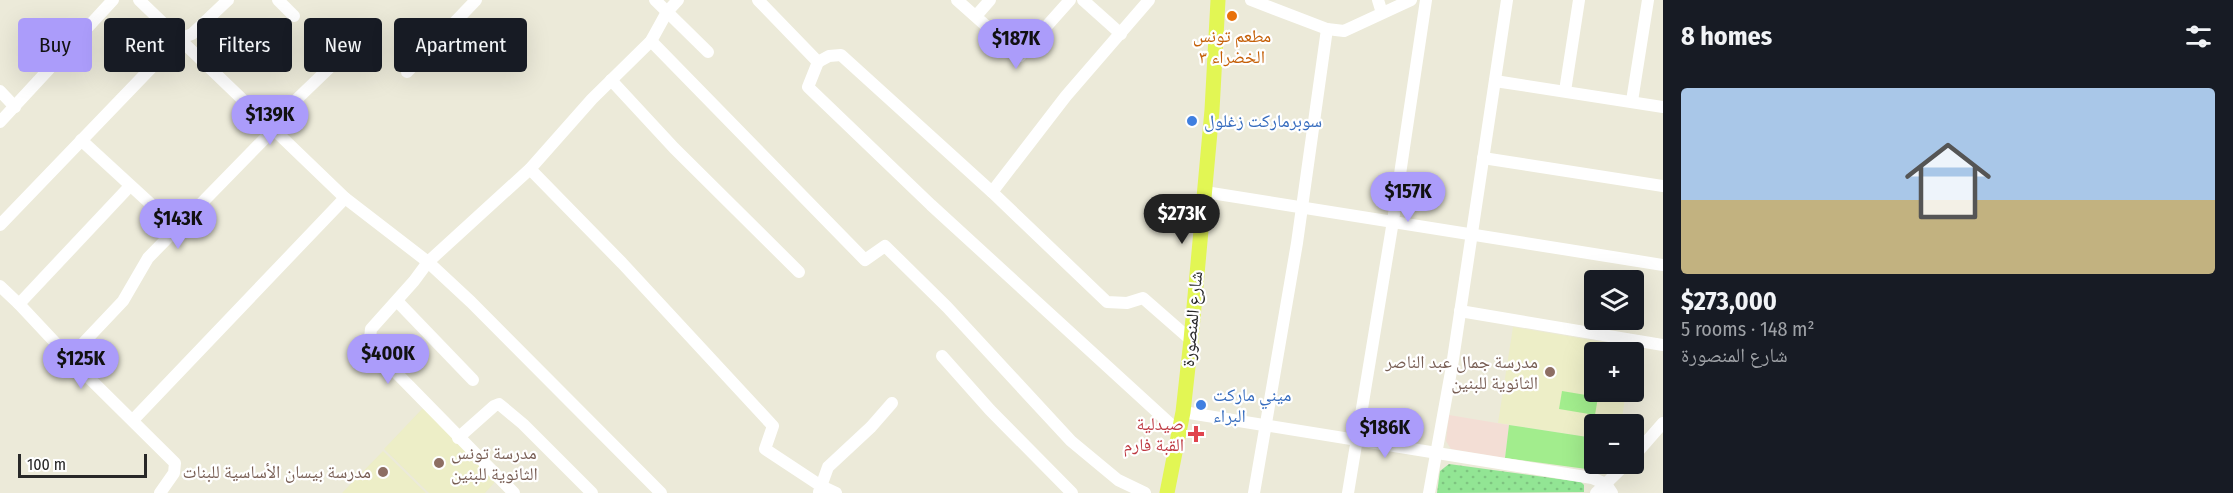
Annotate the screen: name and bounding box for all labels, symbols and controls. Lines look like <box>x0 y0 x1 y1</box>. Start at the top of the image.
marker: مطعم تونس الخضراء ٣ <box>1225 9 1239 23</box>
chip: Buy <box>18 18 92 72</box>
chip: Rent <box>104 18 185 72</box>
chip: Filters <box>197 18 292 72</box>
chip: New <box>304 18 382 72</box>
chip: Apartment <box>394 18 527 72</box>
pin: $187K <box>974 19 1058 70</box>
icon: filters <box>2182 20 2215 53</box>
text: 8 homes <box>1681 21 1772 52</box>
place label: مطعم تونس الخضراء ٣ <box>1193 25 1271 68</box>
text: $187K <box>992 26 1040 50</box>
pin: $139K <box>228 95 312 146</box>
text: $139K <box>246 102 294 126</box>
place label: سوبرماركت زغلول <box>1204 110 1322 132</box>
marker: سوبرماركت زغلول <box>1185 114 1199 128</box>
icon: home <box>1894 127 2002 235</box>
pin: $157K <box>1366 172 1450 223</box>
text: $157K <box>1384 179 1432 203</box>
pin: $273K <box>1140 194 1224 245</box>
pin: $143K <box>136 199 220 250</box>
text: $273K <box>1158 201 1206 225</box>
text: $143K <box>154 206 202 230</box>
street label: شارع المنصورة <box>1177 270 1207 368</box>
map controls <box>1584 270 1644 474</box>
button: layers <box>1584 270 1644 330</box>
text: $273,000 <box>1681 286 1777 317</box>
text: 5 rooms · 148 m² <box>1681 317 1815 341</box>
pin: $400K <box>346 334 430 385</box>
pin: $125K <box>39 339 123 390</box>
text: $400K <box>361 341 415 365</box>
button: + <box>1584 342 1644 402</box>
text: شارع المنصورة <box>1681 343 1788 367</box>
text: $125K <box>57 346 105 370</box>
place label: مدرسة جمال عبد الناصر الثانوية للبنين <box>1384 351 1538 394</box>
marker: مدرسة جمال عبد الناصر الثانوية للبنين <box>1543 365 1557 379</box>
place label: ميني ماركت البراء <box>1213 384 1291 427</box>
marker: ميني ماركت البراء <box>1194 398 1208 412</box>
pin: $186K <box>1343 408 1427 459</box>
place label: صيدلية القبة فارم <box>1123 413 1184 457</box>
button: − <box>1584 414 1644 474</box>
text: $186K <box>1360 415 1410 439</box>
marker: صيدلية القبة فارم <box>1189 427 1203 441</box>
place label: مدرسة تونس الثانوية للبنين <box>451 442 538 485</box>
scale bar <box>18 451 147 478</box>
text: 100 m <box>27 455 66 474</box>
marker: مدرسة تونس الثانوية للبنين <box>432 456 446 470</box>
place label: مدرسة بيسان الأساسية للبنات <box>183 461 371 483</box>
marker: مدرسة بيسان الأساسية للبنات <box>376 465 390 479</box>

